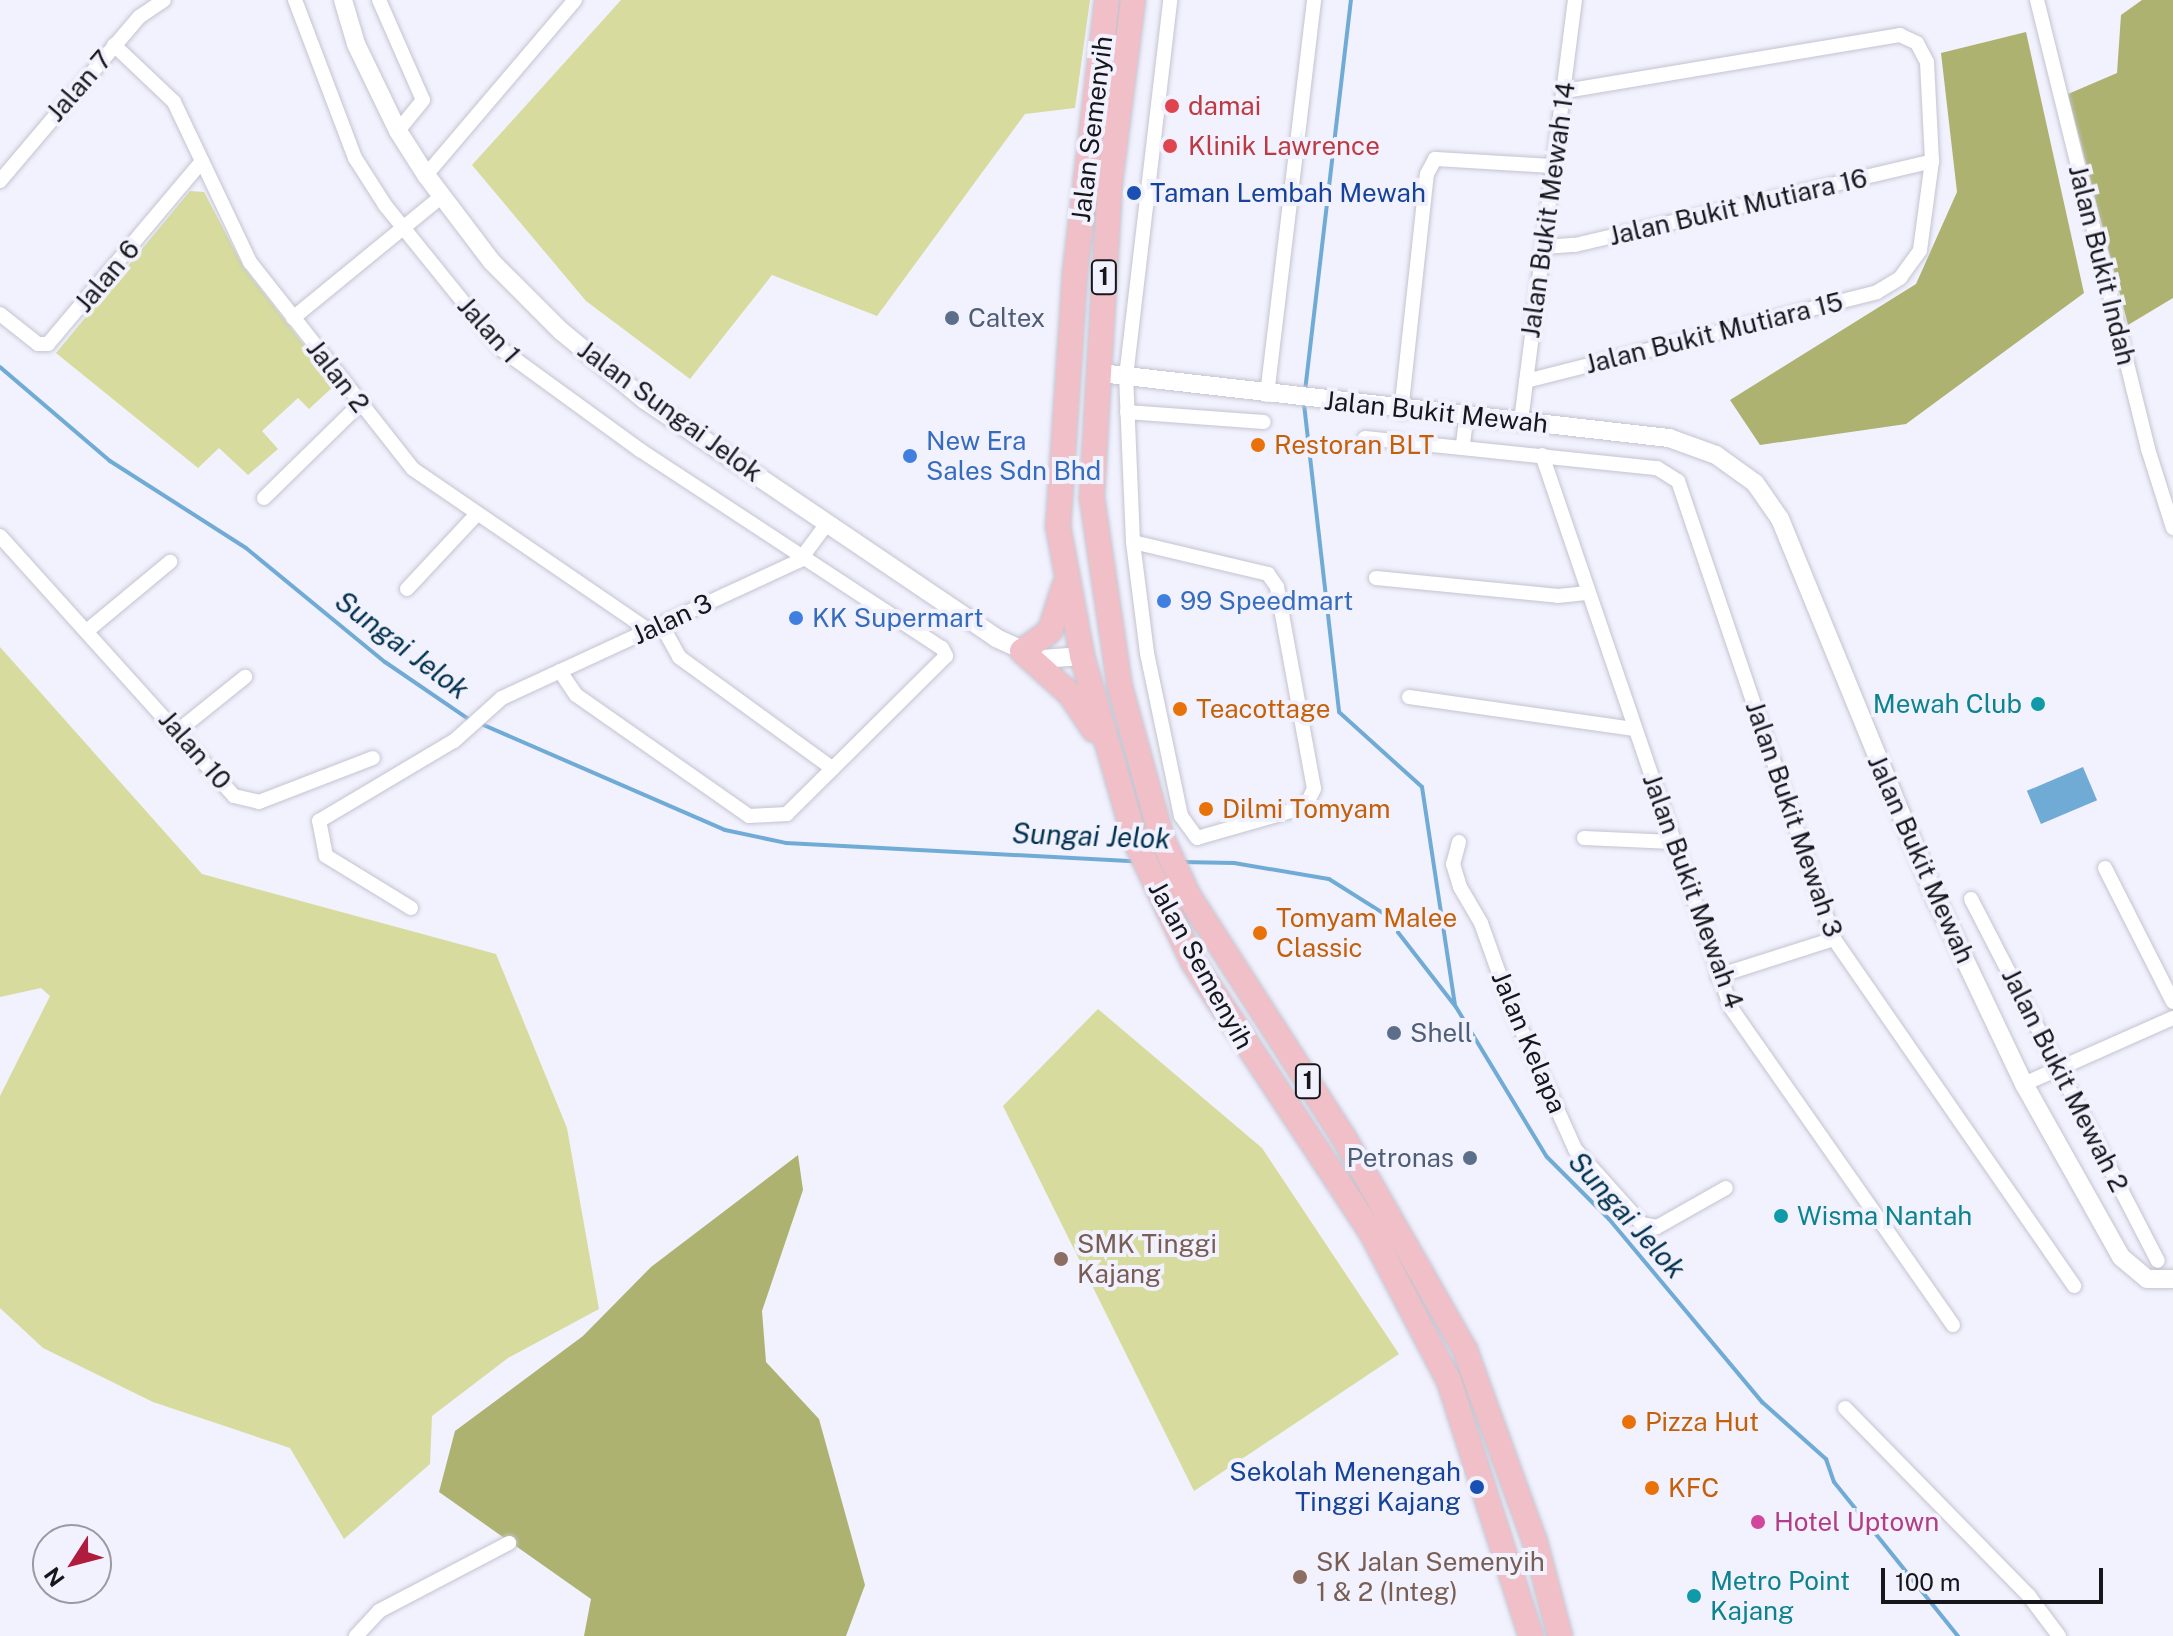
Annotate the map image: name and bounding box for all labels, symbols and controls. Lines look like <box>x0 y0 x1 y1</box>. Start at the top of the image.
street label: Jalan Semenyih <box>1065 34 1119 224</box>
street label: Jalan 7 <box>40 44 118 128</box>
street label: Jalan Bukit Mewah 14 <box>1515 80 1581 340</box>
place label: damai <box>1188 90 1261 122</box>
marker: damai <box>1163 97 1181 115</box>
place label: Klinik Lawrence <box>1188 130 1380 162</box>
marker: Klinik Lawrence <box>1159 135 1181 157</box>
street label: Jalan Bukit Mutiara 16 <box>1606 162 1870 252</box>
street label: Jalan Bukit Indah <box>2062 162 2142 368</box>
place label: Taman Lembah Mewah <box>1150 177 1426 209</box>
marker: Taman Lembah Mewah <box>1125 184 1143 202</box>
street label: Jalan 6 <box>68 234 146 318</box>
road number: 1 <box>1090 257 1118 297</box>
street label: Jalan Bukit Mutiara 15 <box>1582 286 1846 380</box>
street label: Jalan 1 <box>451 290 527 370</box>
place label: Caltex <box>968 302 1045 334</box>
marker: Caltex <box>943 309 961 327</box>
street label: Jalan 2 <box>300 334 376 418</box>
street label: Jalan Sungai Jelok <box>572 334 768 488</box>
street label: Jalan Bukit Mewah <box>1323 385 1549 439</box>
place label: New Era Sales Sdn Bhd <box>926 425 1101 486</box>
place label: Restoran BLT <box>1274 429 1434 461</box>
marker: Restoran BLT <box>1249 436 1267 454</box>
marker: New Era Sales Sdn Bhd <box>901 447 919 465</box>
water label: Sungai Jelok <box>329 584 475 706</box>
place label: 99 Speedmart <box>1180 585 1353 617</box>
street label: Jalan 3 <box>627 587 717 651</box>
marker: 99 Speedmart <box>1155 592 1173 610</box>
place label: KK Supermart <box>812 602 984 634</box>
marker: KK Supermart <box>787 609 805 627</box>
place label: Mewah Club <box>1873 688 2022 720</box>
place label: Teacottage <box>1196 693 1330 725</box>
marker: Mewah Club <box>2029 695 2047 713</box>
street label: Jalan Bukit Mewah 3 <box>1739 697 1849 941</box>
marker: Teacottage <box>1171 700 1189 718</box>
street label: Jalan 10 <box>152 704 238 796</box>
street label: Jalan Bukit Mewah <box>1861 750 1981 968</box>
street label: Jalan Bukit Mewah 4 <box>1636 769 1750 1013</box>
place label: Dilmi Tomyam <box>1222 793 1390 825</box>
marker: Dilmi Tomyam <box>1197 800 1215 818</box>
water label: Sungai Jelok <box>1011 816 1171 856</box>
street label: Jalan Semenyih <box>1142 876 1260 1054</box>
place label: Tomyam Malee Classic <box>1276 902 1457 964</box>
marker: Tomyam Malee Classic <box>1251 924 1269 942</box>
street label: Jalan Bukit Mewah 2 <box>1995 963 2135 1197</box>
street label: Jalan Kelapa <box>1485 966 1573 1118</box>
place label: Shell <box>1410 1017 1473 1049</box>
marker: Shell <box>1385 1024 1403 1042</box>
road number: 1 <box>1294 1061 1322 1101</box>
place label: Petronas <box>1346 1142 1454 1174</box>
water label: Sungai Jelok <box>1561 1145 1693 1285</box>
marker: Petronas <box>1461 1149 1479 1167</box>
place label: Wisma Nantah <box>1797 1200 1972 1232</box>
marker: Wisma Nantah <box>1772 1207 1790 1225</box>
place label: SMK Tinggi Kajang <box>1077 1228 1217 1290</box>
marker: SMK Tinggi Kajang <box>1052 1250 1070 1268</box>
place label: Pizza Hut <box>1645 1406 1759 1438</box>
marker: Pizza Hut <box>1620 1413 1638 1431</box>
place label: Sekolah Menengah Tinggi Kajang <box>1229 1456 1461 1518</box>
place label: KFC <box>1668 1472 1719 1504</box>
marker: Sekolah Menengah Tinggi Kajang <box>1468 1478 1486 1496</box>
marker: KFC <box>1643 1479 1661 1497</box>
place label: Hotel Uptown <box>1774 1506 1939 1538</box>
marker: Hotel Uptown <box>1749 1513 1767 1531</box>
north arrow <box>32 1524 112 1604</box>
place label: SK Jalan Semenyih 1 & 2 (Integ) <box>1316 1546 1545 1608</box>
scale bar <box>1885 1552 2107 1602</box>
text: N <box>39 1562 70 1592</box>
place label: Metro Point Kajang <box>1710 1565 1850 1626</box>
marker: SK Jalan Semenyih 1 & 2 (Integ) <box>1291 1568 1309 1586</box>
text: 100 m <box>1895 1568 1961 1596</box>
marker: Metro Point Kajang <box>1685 1587 1703 1605</box>

